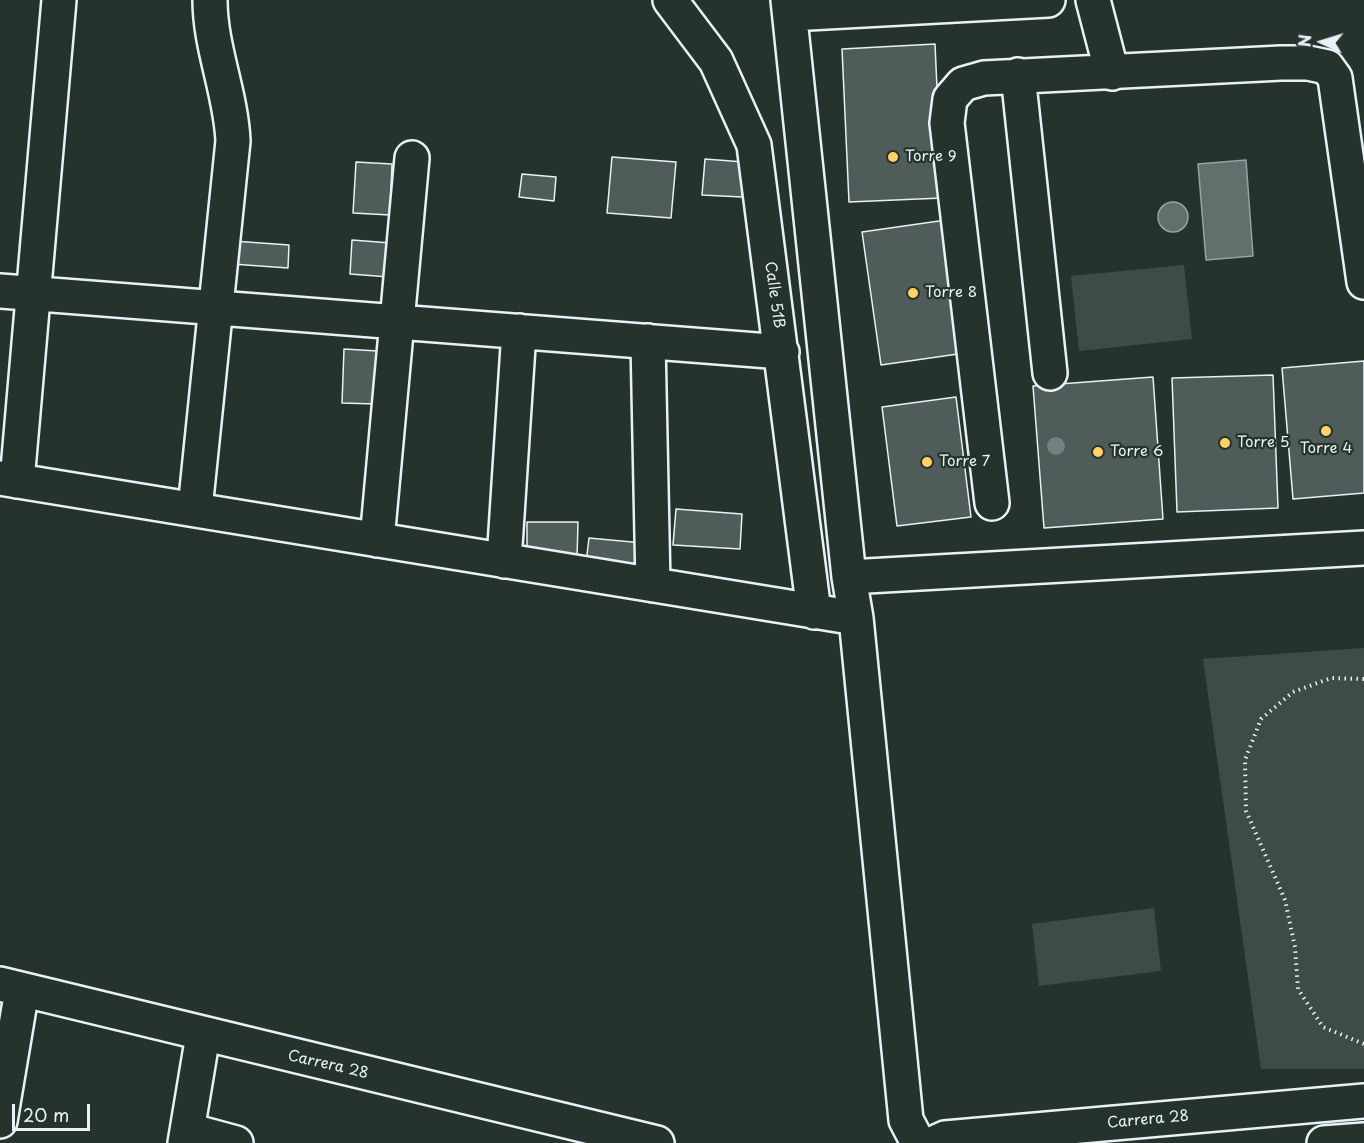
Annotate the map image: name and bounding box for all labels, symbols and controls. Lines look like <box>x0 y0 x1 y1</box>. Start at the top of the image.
north arrow <box>1292 12 1352 72</box>
text: N <box>1292 34 1316 48</box>
place label: Torre 9 <box>905 148 957 166</box>
marker: Torre 9 <box>886 150 900 164</box>
street label: Calle 51B <box>760 260 788 330</box>
place label: Torre 8 <box>925 284 977 302</box>
marker: Torre 8 <box>906 286 920 300</box>
marker: Torre 4 <box>1319 424 1333 438</box>
place label: Torre 5 <box>1237 434 1289 452</box>
marker: Torre 5 <box>1218 436 1232 450</box>
place label: Torre 4 <box>1300 440 1352 458</box>
place label: Torre 6 <box>1110 443 1163 461</box>
marker: Torre 6 <box>1091 445 1105 459</box>
place label: Torre 7 <box>939 453 990 471</box>
marker: Torre 7 <box>920 455 934 469</box>
street label: Carrera 28 <box>286 1047 370 1083</box>
scale bar <box>15 1092 93 1130</box>
text: 20 m <box>23 1101 69 1128</box>
street label: Carrera 28 <box>1106 1107 1190 1133</box>

